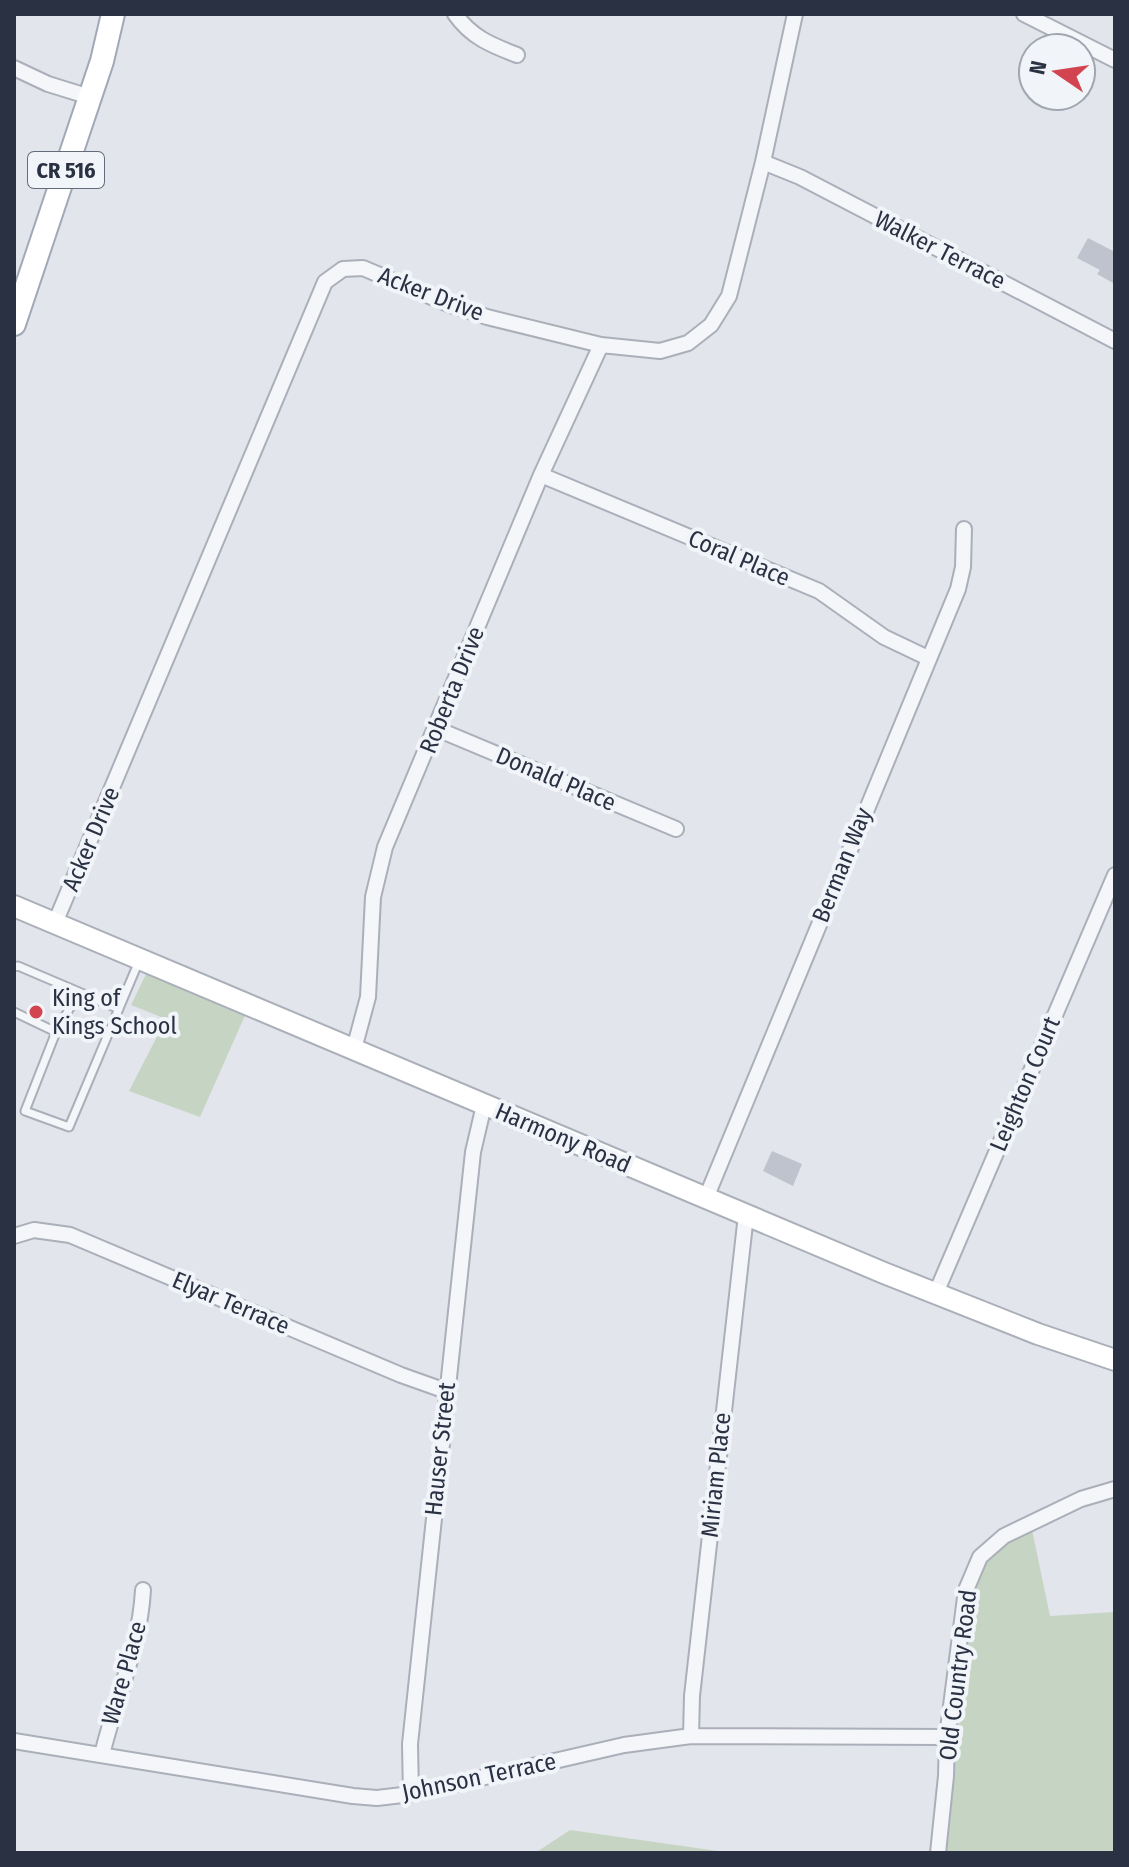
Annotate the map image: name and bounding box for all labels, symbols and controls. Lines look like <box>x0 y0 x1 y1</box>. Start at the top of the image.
north arrow <box>1017 32 1097 112</box>
text: N <box>1023 58 1053 77</box>
road number: CR 516 <box>28 152 104 188</box>
street label: Walker Terrace <box>870 205 1010 295</box>
street label: Acker Drive <box>374 261 488 327</box>
street label: Coral Place <box>684 524 794 592</box>
street label: Roberta Drive <box>414 623 490 757</box>
street label: Donald Place <box>492 741 620 817</box>
street label: Acker Drive <box>57 783 125 895</box>
street label: Berman Way <box>806 803 878 926</box>
place label: King of Kings School <box>52 984 177 1040</box>
marker: King of Kings School <box>27 1003 45 1021</box>
street label: Leighton Court <box>984 1012 1066 1155</box>
street label: Harmony Road <box>491 1097 635 1179</box>
street label: Elyar Terrace <box>168 1266 294 1340</box>
street label: Hauser Street <box>419 1381 461 1517</box>
street label: Miriam Place <box>696 1411 736 1539</box>
street label: Old Country Road <box>934 1588 982 1762</box>
street label: Ware Place <box>96 1618 152 1728</box>
street label: Johnson Terrace <box>399 1747 559 1807</box>

